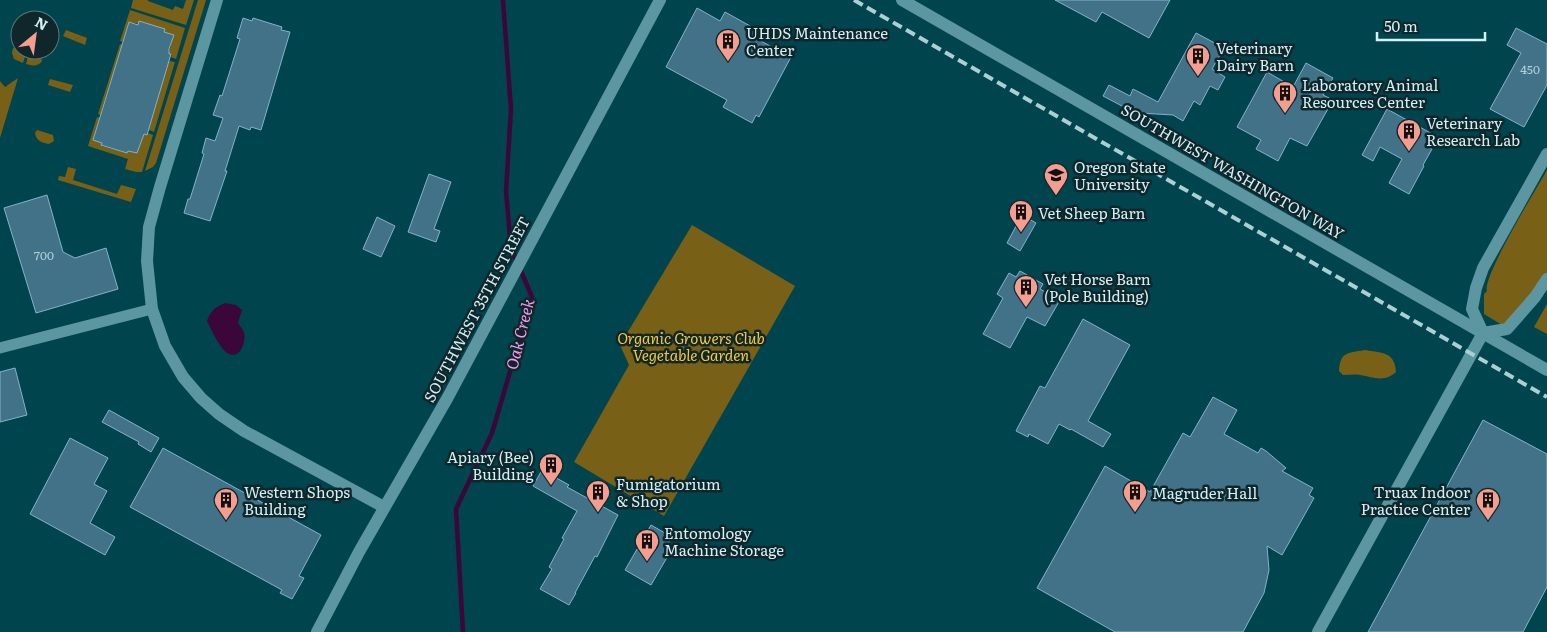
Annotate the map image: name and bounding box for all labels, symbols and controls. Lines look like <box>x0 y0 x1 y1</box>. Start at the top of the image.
north arrow <box>10 10 60 60</box>
scale bar <box>1377 10 1484 42</box>
text: N <box>32 11 52 34</box>
text: 50 m <box>1384 14 1418 37</box>
place label: UHDS Maintenance Center <box>746 21 888 61</box>
building icon: UHDS Maintenance Center <box>715 28 741 62</box>
place label: Veterinary Dairy Barn <box>1216 36 1294 76</box>
building icon: Veterinary Dairy Barn <box>1185 43 1211 77</box>
house number: 450 <box>1520 60 1540 78</box>
place label: Laboratory Animal Resources Center <box>1302 73 1438 113</box>
building icon: Laboratory Animal Resources Center <box>1272 80 1298 114</box>
street label: SOUTHWEST WASHINGTON WAY <box>1117 98 1349 245</box>
place label: Veterinary Research Lab <box>1426 111 1520 151</box>
building icon: Veterinary Research Lab <box>1396 118 1422 152</box>
place label: Oregon State University <box>1074 155 1166 195</box>
school or university icon: Oregon State University <box>1043 162 1069 196</box>
building icon: Vet Sheep Barn <box>1008 199 1034 233</box>
place label: Vet Sheep Barn <box>1038 201 1146 224</box>
street label: SOUTHWEST 35TH STREET <box>417 212 535 406</box>
house number: 700 <box>34 246 54 264</box>
place label: Vet Horse Barn (Pole Building) <box>1044 267 1151 307</box>
building icon: Vet Horse Barn (Pole Building) <box>1013 274 1039 308</box>
water label: Oak Creek <box>499 296 539 372</box>
park label: Organic Growers Club Vegetable Garden <box>617 326 765 366</box>
place label: Apiary (Bee) Building <box>447 445 535 485</box>
building icon: Apiary (Bee) Building <box>538 452 564 486</box>
place label: Fumigatorium & Shop <box>616 472 721 512</box>
building icon: Fumigatorium & Shop <box>585 479 611 513</box>
building icon: Magruder Hall <box>1122 479 1148 513</box>
place label: Western Shops Building <box>244 480 350 520</box>
place label: Truax Indoor Practice Center <box>1361 480 1470 520</box>
place label: Magruder Hall <box>1152 481 1257 504</box>
building icon: Western Shops Building <box>213 487 239 521</box>
building icon: Truax Indoor Practice Center <box>1475 487 1501 521</box>
place label: Entomology Machine Storage <box>664 521 784 561</box>
building icon: Entomology Machine Storage <box>634 528 660 562</box>

